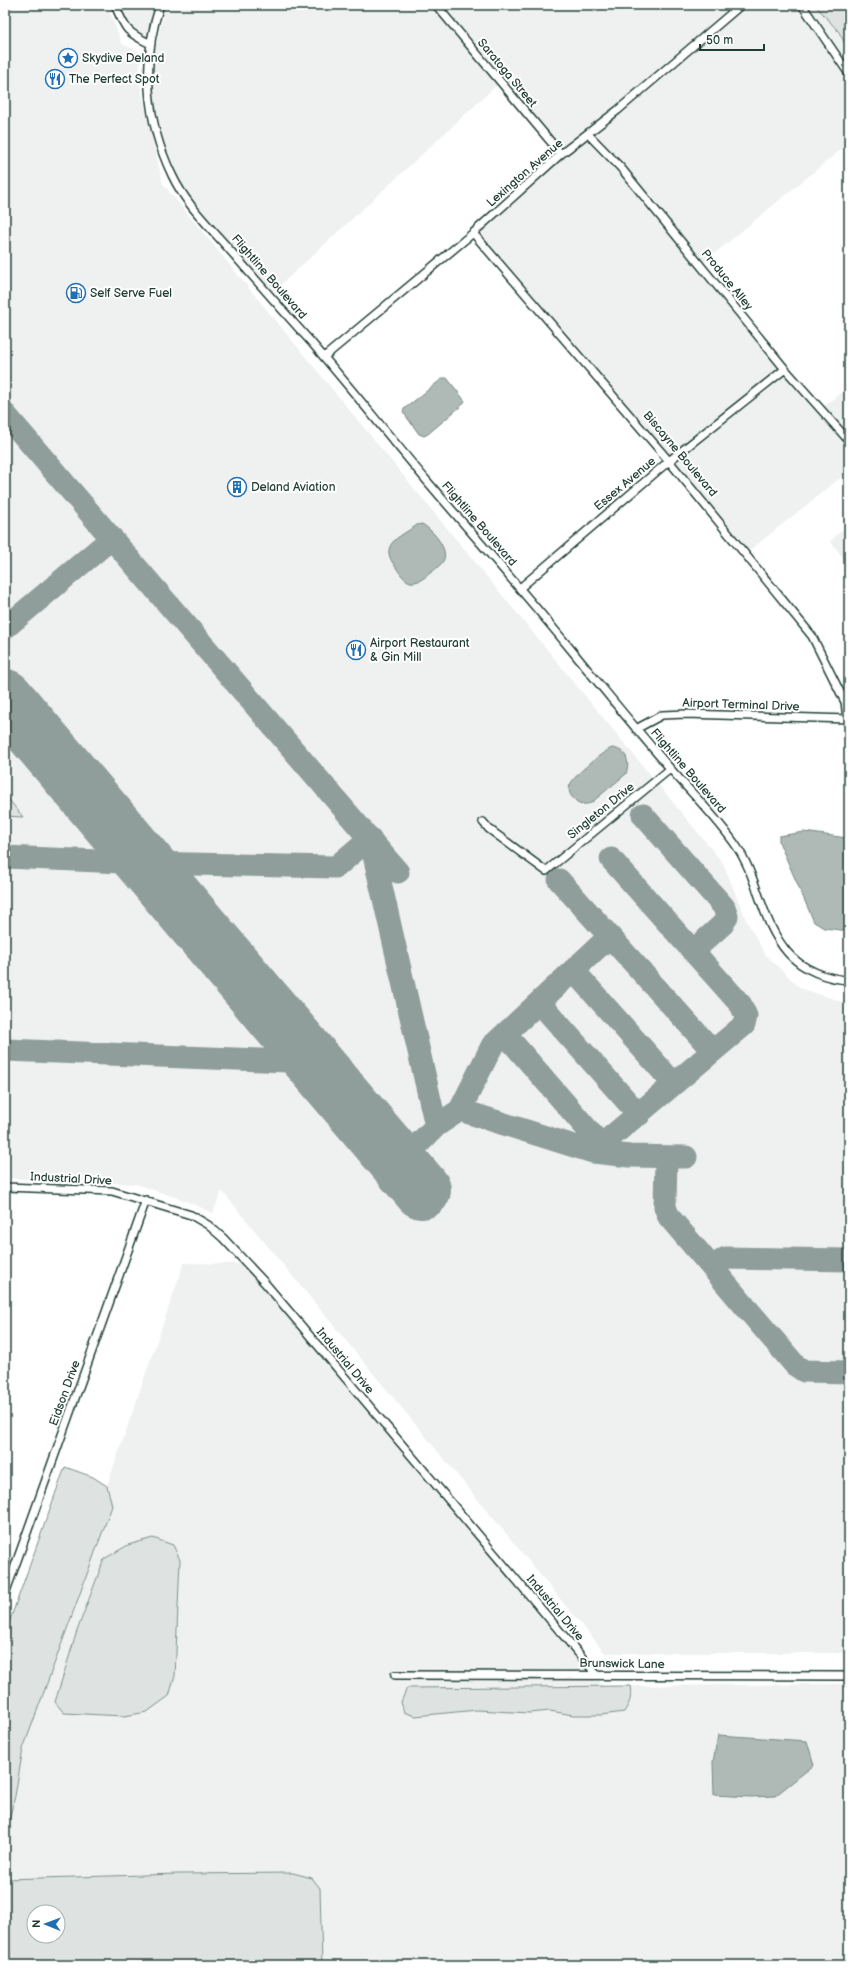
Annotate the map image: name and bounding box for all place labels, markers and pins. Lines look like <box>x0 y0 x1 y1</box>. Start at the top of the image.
place icon: Skydive Deland <box>57 47 79 69</box>
place label: Skydive Deland <box>82 51 165 66</box>
restaurant icon: The Perfect Spot <box>44 68 66 90</box>
place label: The Perfect Spot <box>69 72 160 87</box>
fuel station icon: Self Serve Fuel <box>65 282 87 304</box>
place label: Self Serve Fuel <box>90 286 172 301</box>
building icon: Deland Aviation <box>226 476 248 498</box>
place label: Deland Aviation <box>251 480 336 495</box>
place label: Airport Restaurant & Gin Mill <box>370 636 470 665</box>
restaurant icon: Airport Restaurant & Gin Mill <box>345 639 367 661</box>

